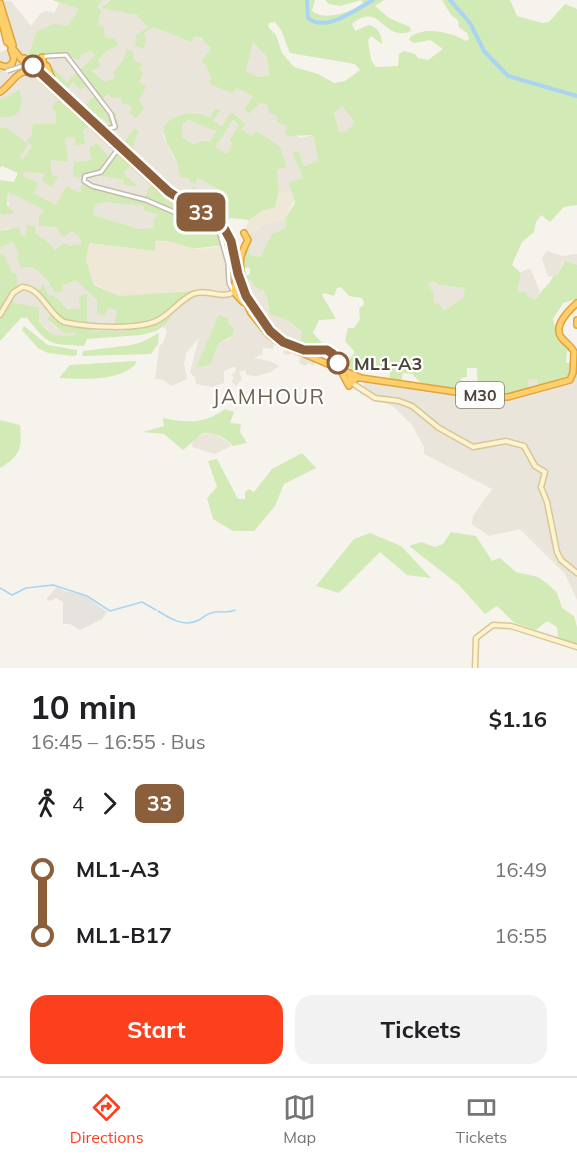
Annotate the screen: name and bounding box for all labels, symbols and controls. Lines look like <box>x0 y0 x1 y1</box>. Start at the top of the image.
unlabelled marker <box>22 55 44 77</box>
line badge: 33 <box>174 192 228 232</box>
text: 33 <box>188 199 214 225</box>
marker: ML1-A3 <box>327 352 349 374</box>
place label: ML1-A3 <box>354 352 422 375</box>
road number: M30 <box>456 382 504 408</box>
district label: JAMHOUR <box>212 383 326 409</box>
text: 10 min <box>30 686 137 727</box>
text: $1.16 <box>489 705 547 733</box>
text: 16:45 – 16:55 · Bus <box>30 729 206 754</box>
icon: walk <box>30 787 63 820</box>
icon: forward <box>93 787 126 820</box>
text: 33 <box>147 790 172 816</box>
text: 4 <box>72 791 84 816</box>
text: ML1-A3 <box>76 855 160 883</box>
text: 16:49 <box>494 857 547 882</box>
text: ML1-B17 <box>76 921 172 949</box>
text: 16:55 <box>494 923 547 948</box>
button: Start <box>30 995 283 1064</box>
button: Tickets <box>295 995 547 1064</box>
tab: Directions <box>70 1091 144 1147</box>
tab: Map <box>283 1091 316 1147</box>
tab: Tickets <box>456 1091 507 1147</box>

